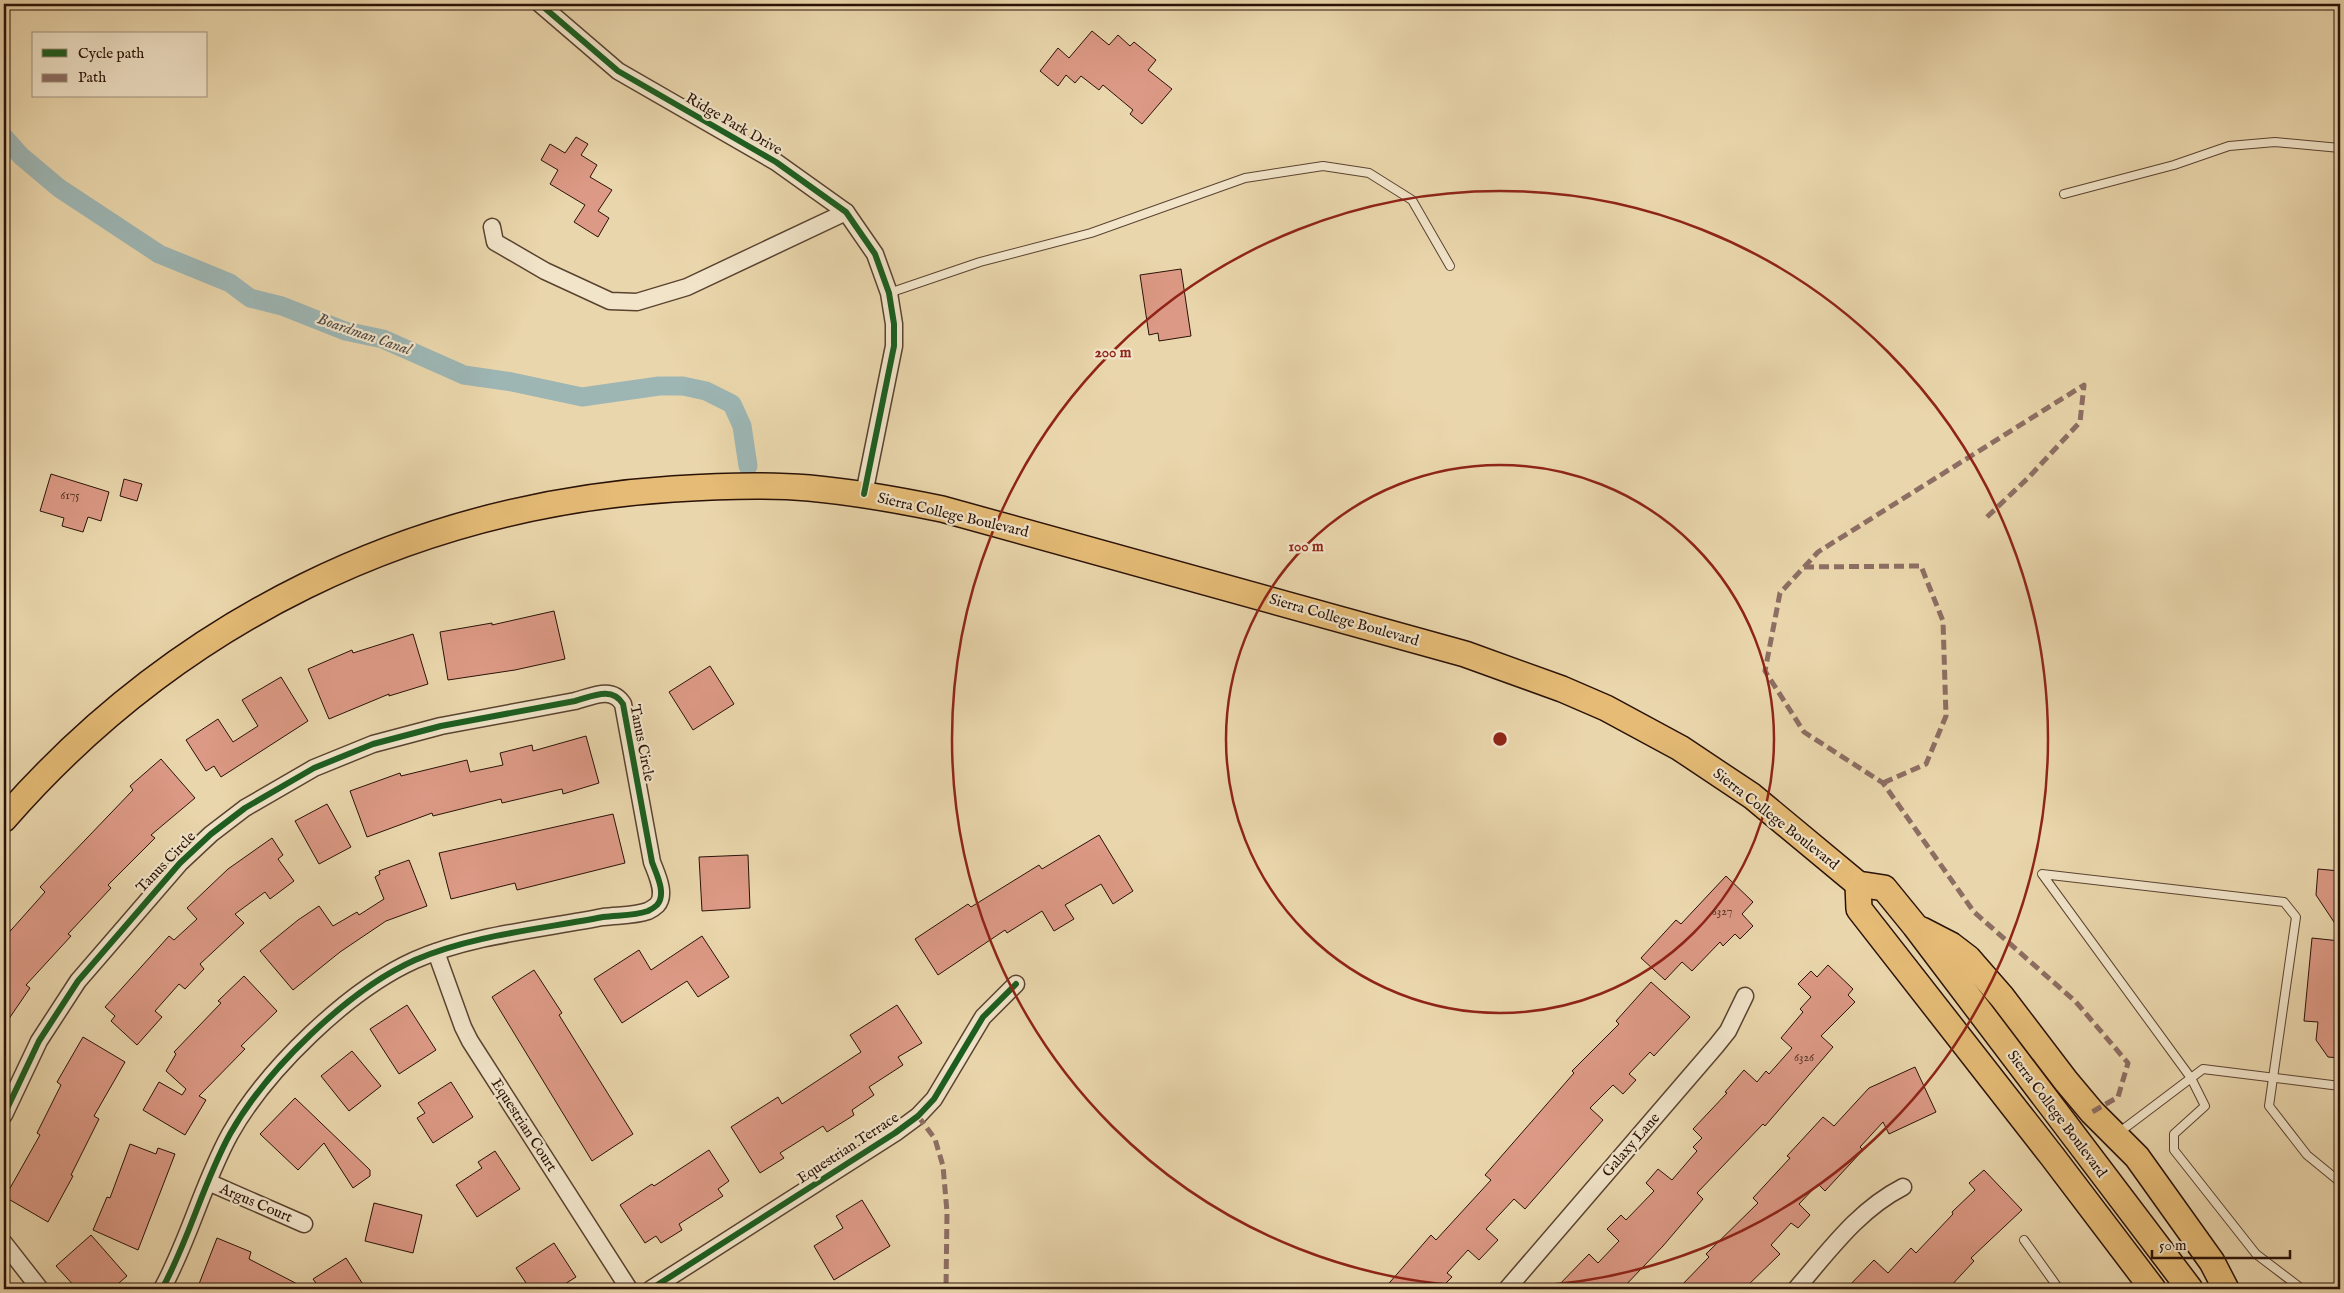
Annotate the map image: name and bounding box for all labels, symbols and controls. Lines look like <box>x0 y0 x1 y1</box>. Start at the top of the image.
legend <box>32 32 208 98</box>
text: Cycle path <box>78 44 144 63</box>
text: Path <box>78 68 106 87</box>
street label: Ridge Park Drive <box>682 89 786 159</box>
water label: Boardman Canal <box>314 310 415 361</box>
text: 200 m <box>1095 343 1132 362</box>
house number: 6175 <box>60 488 80 503</box>
street label: Sierra College Boulevard <box>876 488 1031 542</box>
text: 100 m <box>1288 537 1324 556</box>
street label: Sierra College Boulevard <box>1267 590 1422 651</box>
street label: Tanus Circle <box>625 703 659 783</box>
centre of rings <box>1491 730 1509 748</box>
street label: Sierra College Boulevard <box>1709 764 1844 875</box>
street label: Tanus Circle <box>132 827 200 897</box>
house number: 6327 <box>1712 904 1732 919</box>
street label: Sierra College Boulevard <box>2003 1047 2112 1182</box>
house number: 6326 <box>1794 1050 1815 1065</box>
street label: Equestrian Court <box>487 1075 561 1175</box>
street label: Equestrian Terrace <box>794 1108 903 1188</box>
street label: Galaxy Lane <box>1598 1109 1664 1181</box>
street label: Argus Court <box>216 1179 295 1227</box>
scale bar <box>2152 1228 2289 1260</box>
text: 50 m <box>2159 1236 2187 1255</box>

